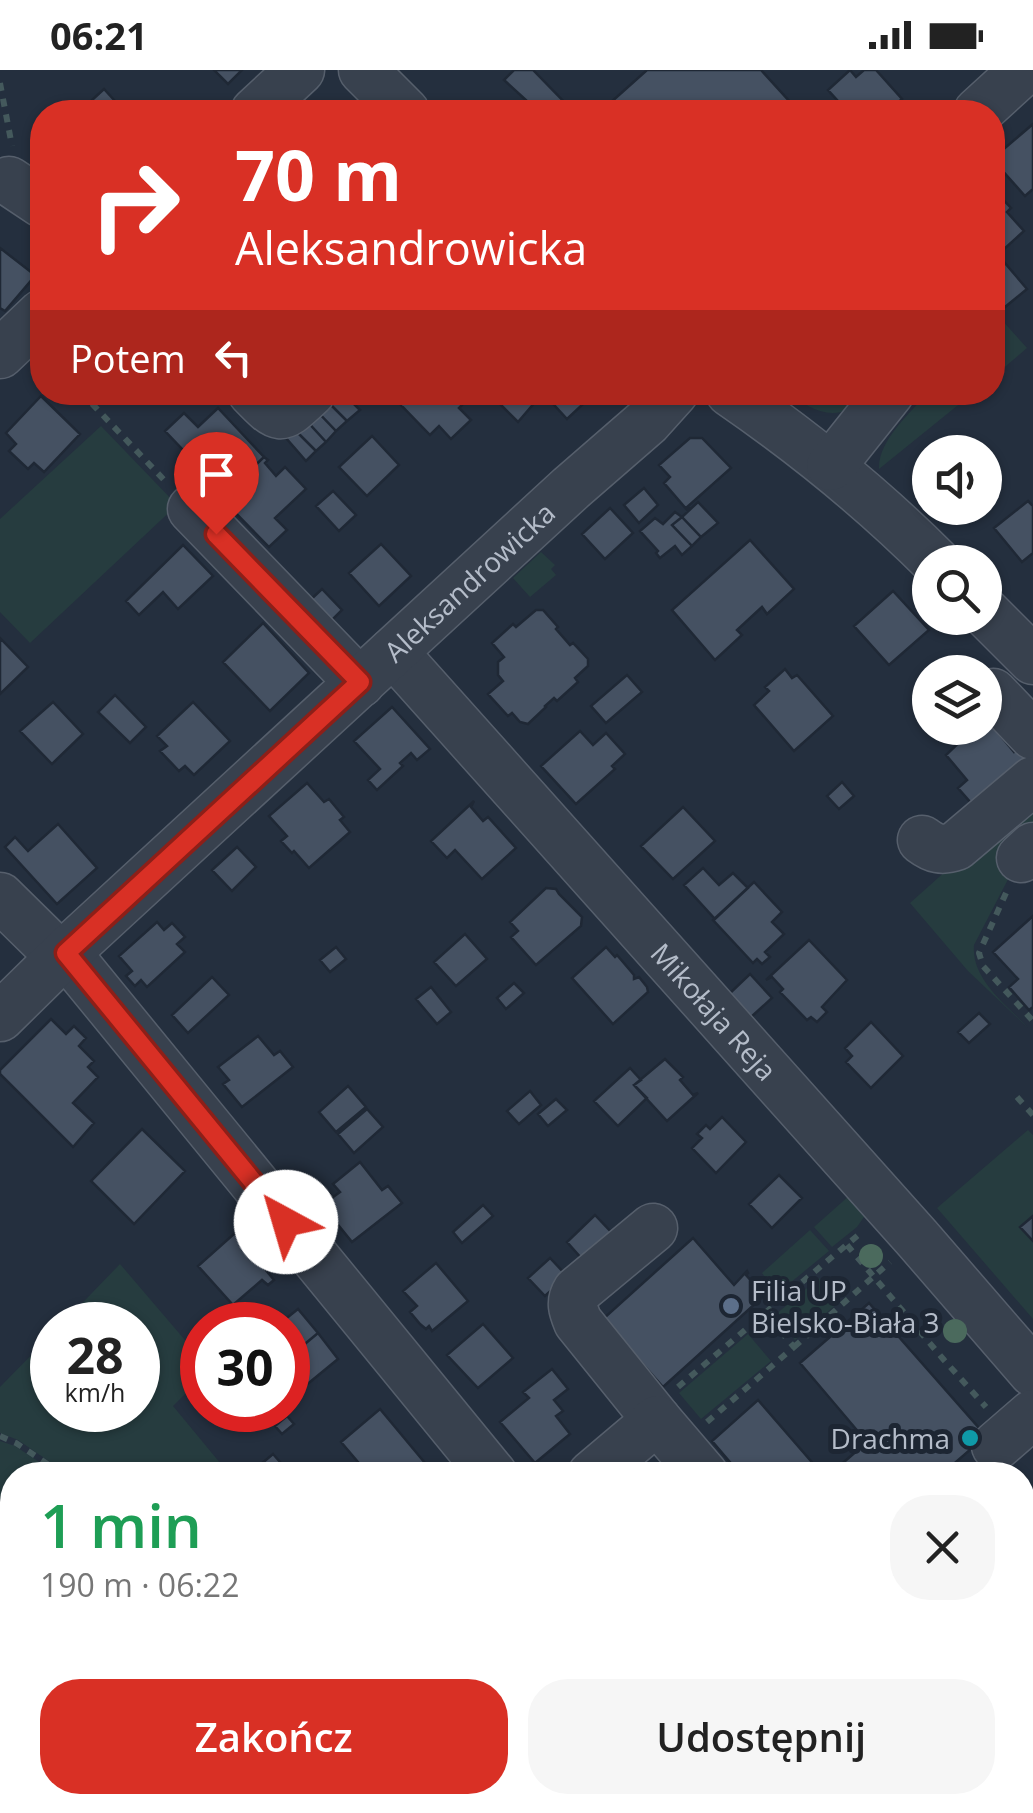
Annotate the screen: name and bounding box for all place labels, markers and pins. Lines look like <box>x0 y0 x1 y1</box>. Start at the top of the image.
pin <box>174 432 259 535</box>
place label: Filia UP Bielsko-Biała 3 <box>751 1271 939 1341</box>
marker: Filia UP Bielsko-Biała 3 <box>720 1295 742 1317</box>
place label: Drachma <box>831 1419 950 1457</box>
marker: Drachma <box>959 1427 981 1449</box>

